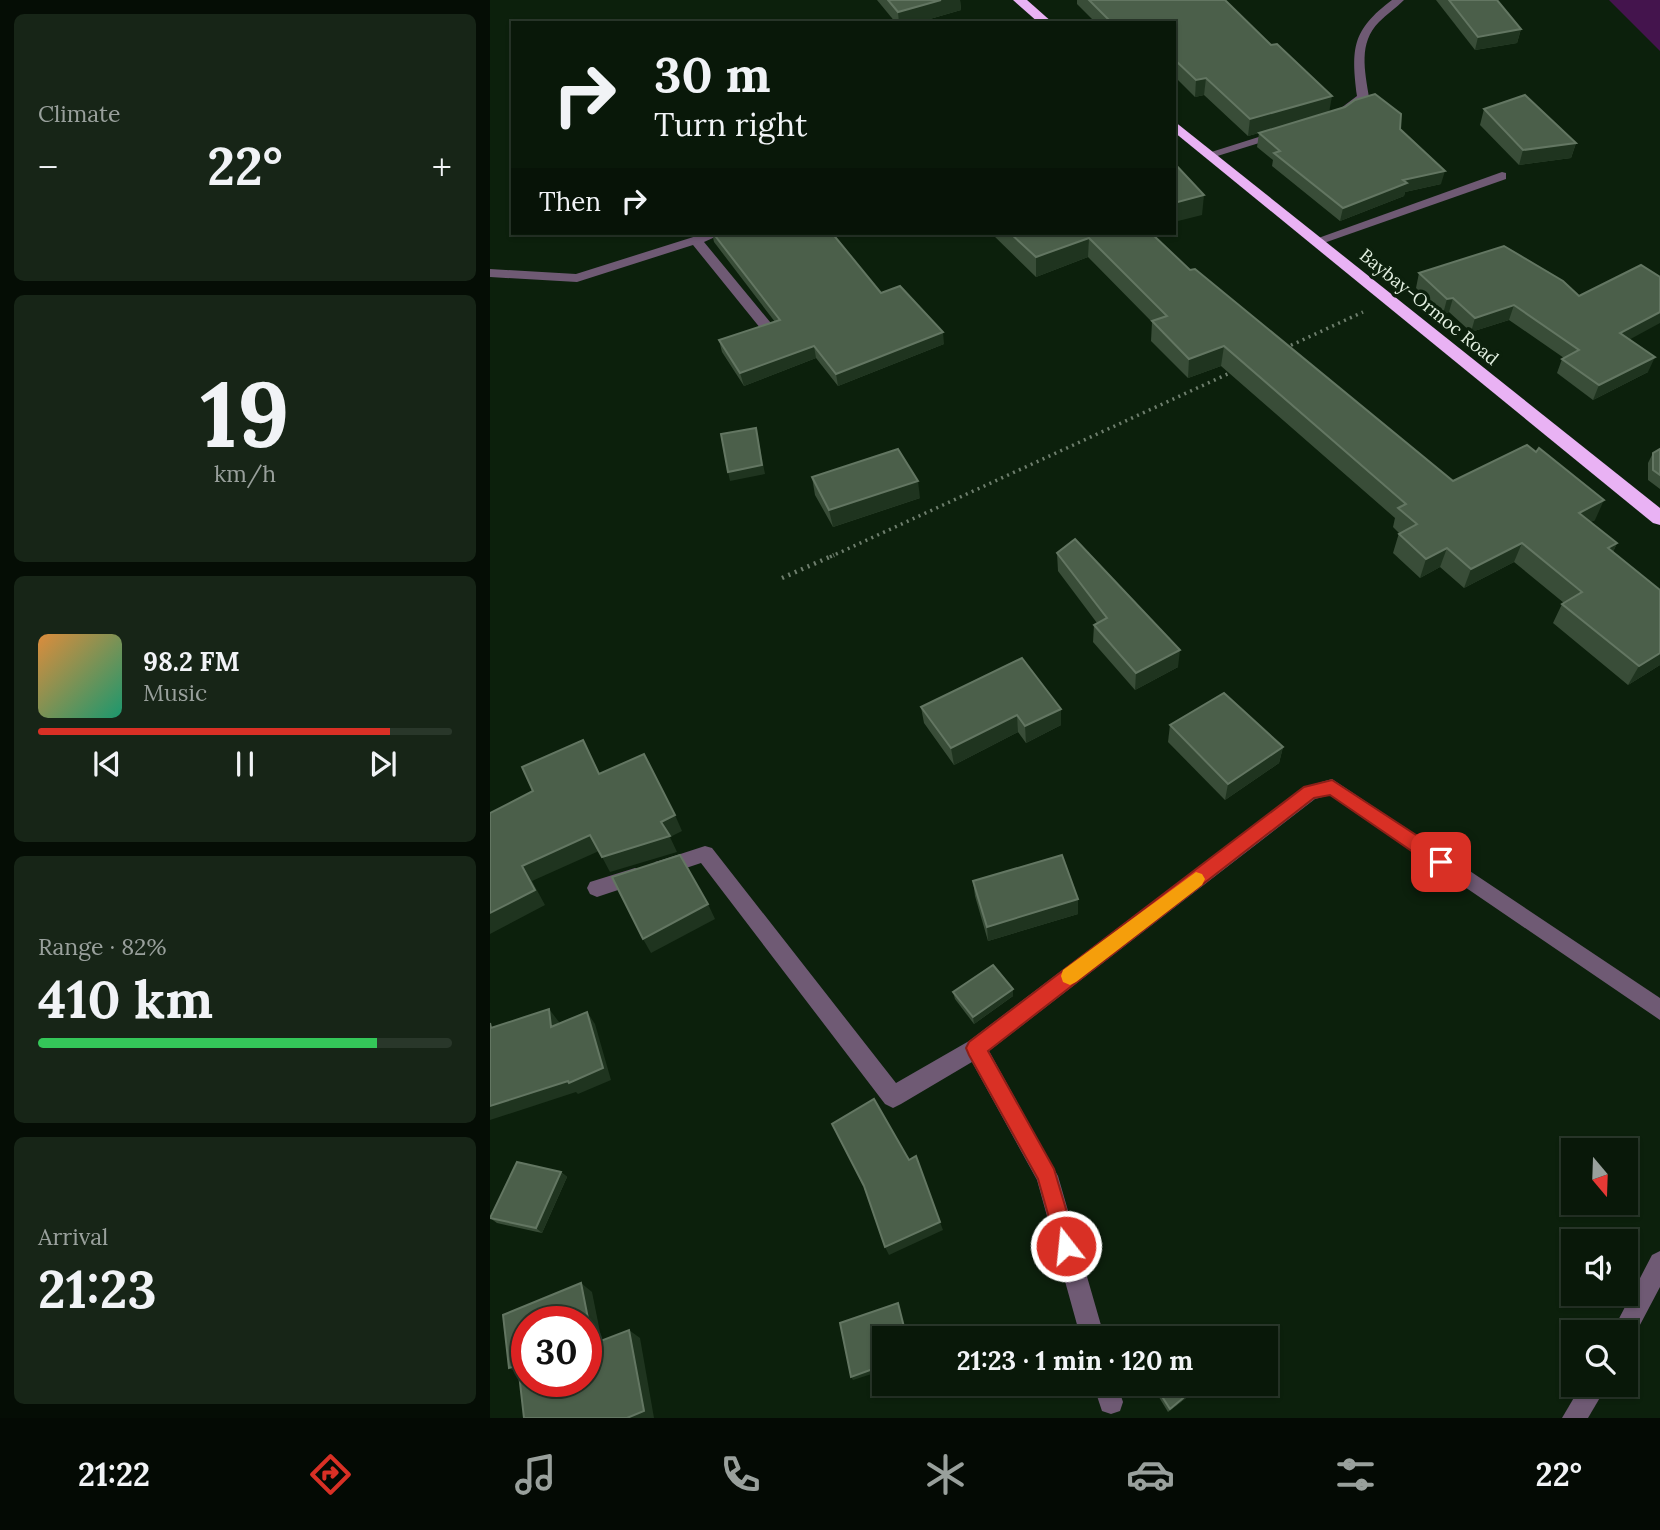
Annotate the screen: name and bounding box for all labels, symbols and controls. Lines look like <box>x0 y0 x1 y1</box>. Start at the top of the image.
text: 30 m <box>654 43 771 105</box>
icon: right <box>539 49 630 140</box>
text: Climate <box>38 99 120 128</box>
text: Turn right <box>654 104 807 145</box>
text: 22° <box>207 133 283 199</box>
text: − <box>38 143 58 191</box>
text: + <box>432 143 452 191</box>
icon: right <box>615 182 653 220</box>
text: Then <box>539 185 601 218</box>
street label: Baybay-Ormoc Road <box>1355 243 1504 370</box>
text: 19 <box>200 355 290 472</box>
text: km/h <box>214 459 276 488</box>
text: 98.2 FM <box>143 645 240 678</box>
text: Music <box>143 678 207 707</box>
icon: previous <box>88 745 126 783</box>
icon: pause <box>226 745 264 783</box>
icon: next <box>364 745 402 783</box>
pin <box>1411 832 1471 892</box>
icon: arrive <box>1422 843 1460 881</box>
text: Range · 82% <box>38 932 166 961</box>
text: 410 km <box>38 966 213 1032</box>
north arrow <box>1561 1138 1638 1214</box>
map controls <box>1561 1138 1638 1397</box>
position arrow <box>1029 1209 1103 1283</box>
text: Arrival <box>38 1222 108 1251</box>
button: sound <box>1561 1229 1638 1306</box>
text: 21:23 <box>38 1256 157 1322</box>
speed limit sign: 30 <box>511 1306 602 1397</box>
button: search <box>1561 1320 1638 1397</box>
text: 21:23 · 1 min · 120 m <box>957 1344 1193 1377</box>
icon: directions <box>306 1450 355 1499</box>
icon: music <box>511 1450 560 1499</box>
icon: phone <box>716 1450 765 1499</box>
icon: climate <box>921 1450 970 1499</box>
icon: car <box>1126 1450 1175 1499</box>
icon: filters <box>1331 1450 1380 1499</box>
text: 21:22 <box>78 1454 150 1495</box>
text: 22° <box>1536 1454 1582 1495</box>

